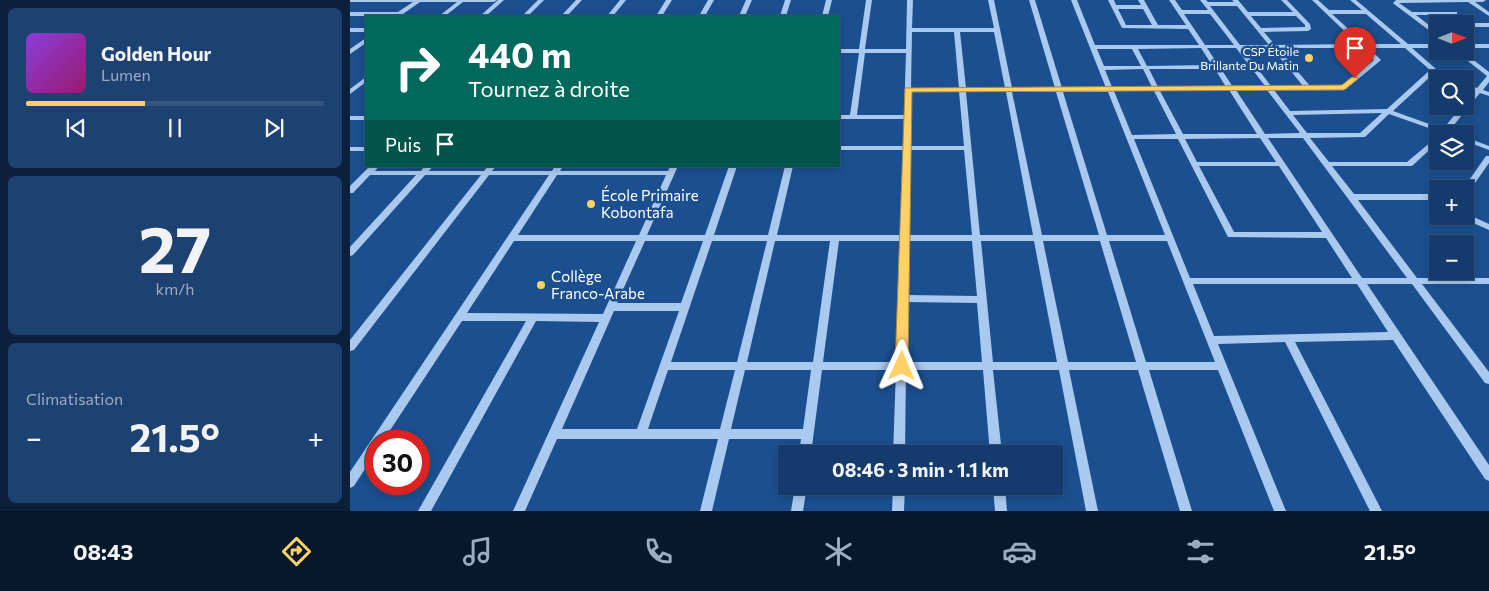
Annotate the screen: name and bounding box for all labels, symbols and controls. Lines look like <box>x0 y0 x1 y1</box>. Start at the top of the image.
north arrow <box>1429 15 1474 60</box>
map controls <box>1429 15 1474 280</box>
pin <box>1334 27 1376 78</box>
text: 440 m <box>468 32 571 75</box>
icon: arrive <box>1341 34 1369 62</box>
icon: right <box>385 35 450 100</box>
text: Golden Hour <box>101 42 211 65</box>
place label: CSP Étoile Brillante Du Matin <box>1200 44 1299 72</box>
marker: CSP Étoile Brillante Du Matin <box>1303 52 1315 64</box>
text: Lumen <box>101 65 151 84</box>
button: search <box>1429 70 1474 115</box>
text: Tournez à droite <box>468 75 630 102</box>
icon: previous <box>62 114 90 142</box>
icon: pause <box>161 114 189 142</box>
icon: next <box>260 114 288 142</box>
button: layers <box>1429 125 1474 170</box>
icon: arrive <box>431 130 459 158</box>
text: Puis <box>385 133 421 156</box>
button: + <box>1429 180 1474 225</box>
place label: École Primaire Kobontafa <box>601 185 699 221</box>
marker: École Primaire Kobontafa <box>585 198 597 210</box>
text: 27 <box>139 207 211 286</box>
button: − <box>1429 235 1474 280</box>
place label: Collège Franco-Arabe <box>551 267 645 302</box>
text: km/h <box>156 279 194 298</box>
marker: Collège Franco-Arabe <box>535 279 547 291</box>
position arrow <box>875 339 927 391</box>
text: Climatisation <box>26 389 123 408</box>
text: 21.5° <box>130 413 220 460</box>
text: − <box>26 420 42 454</box>
text: + <box>308 420 324 454</box>
speed limit sign: 30 <box>365 430 430 495</box>
text: 08:46 · 3 min · 1.1 km <box>832 458 1009 481</box>
icon: directions <box>279 534 314 569</box>
icon: music <box>460 534 495 569</box>
icon: phone <box>641 534 676 569</box>
icon: climate <box>821 534 856 569</box>
icon: car <box>1002 534 1037 569</box>
icon: filters <box>1183 534 1218 569</box>
text: 08:43 <box>73 538 133 565</box>
text: 21.5° <box>1364 538 1416 565</box>

